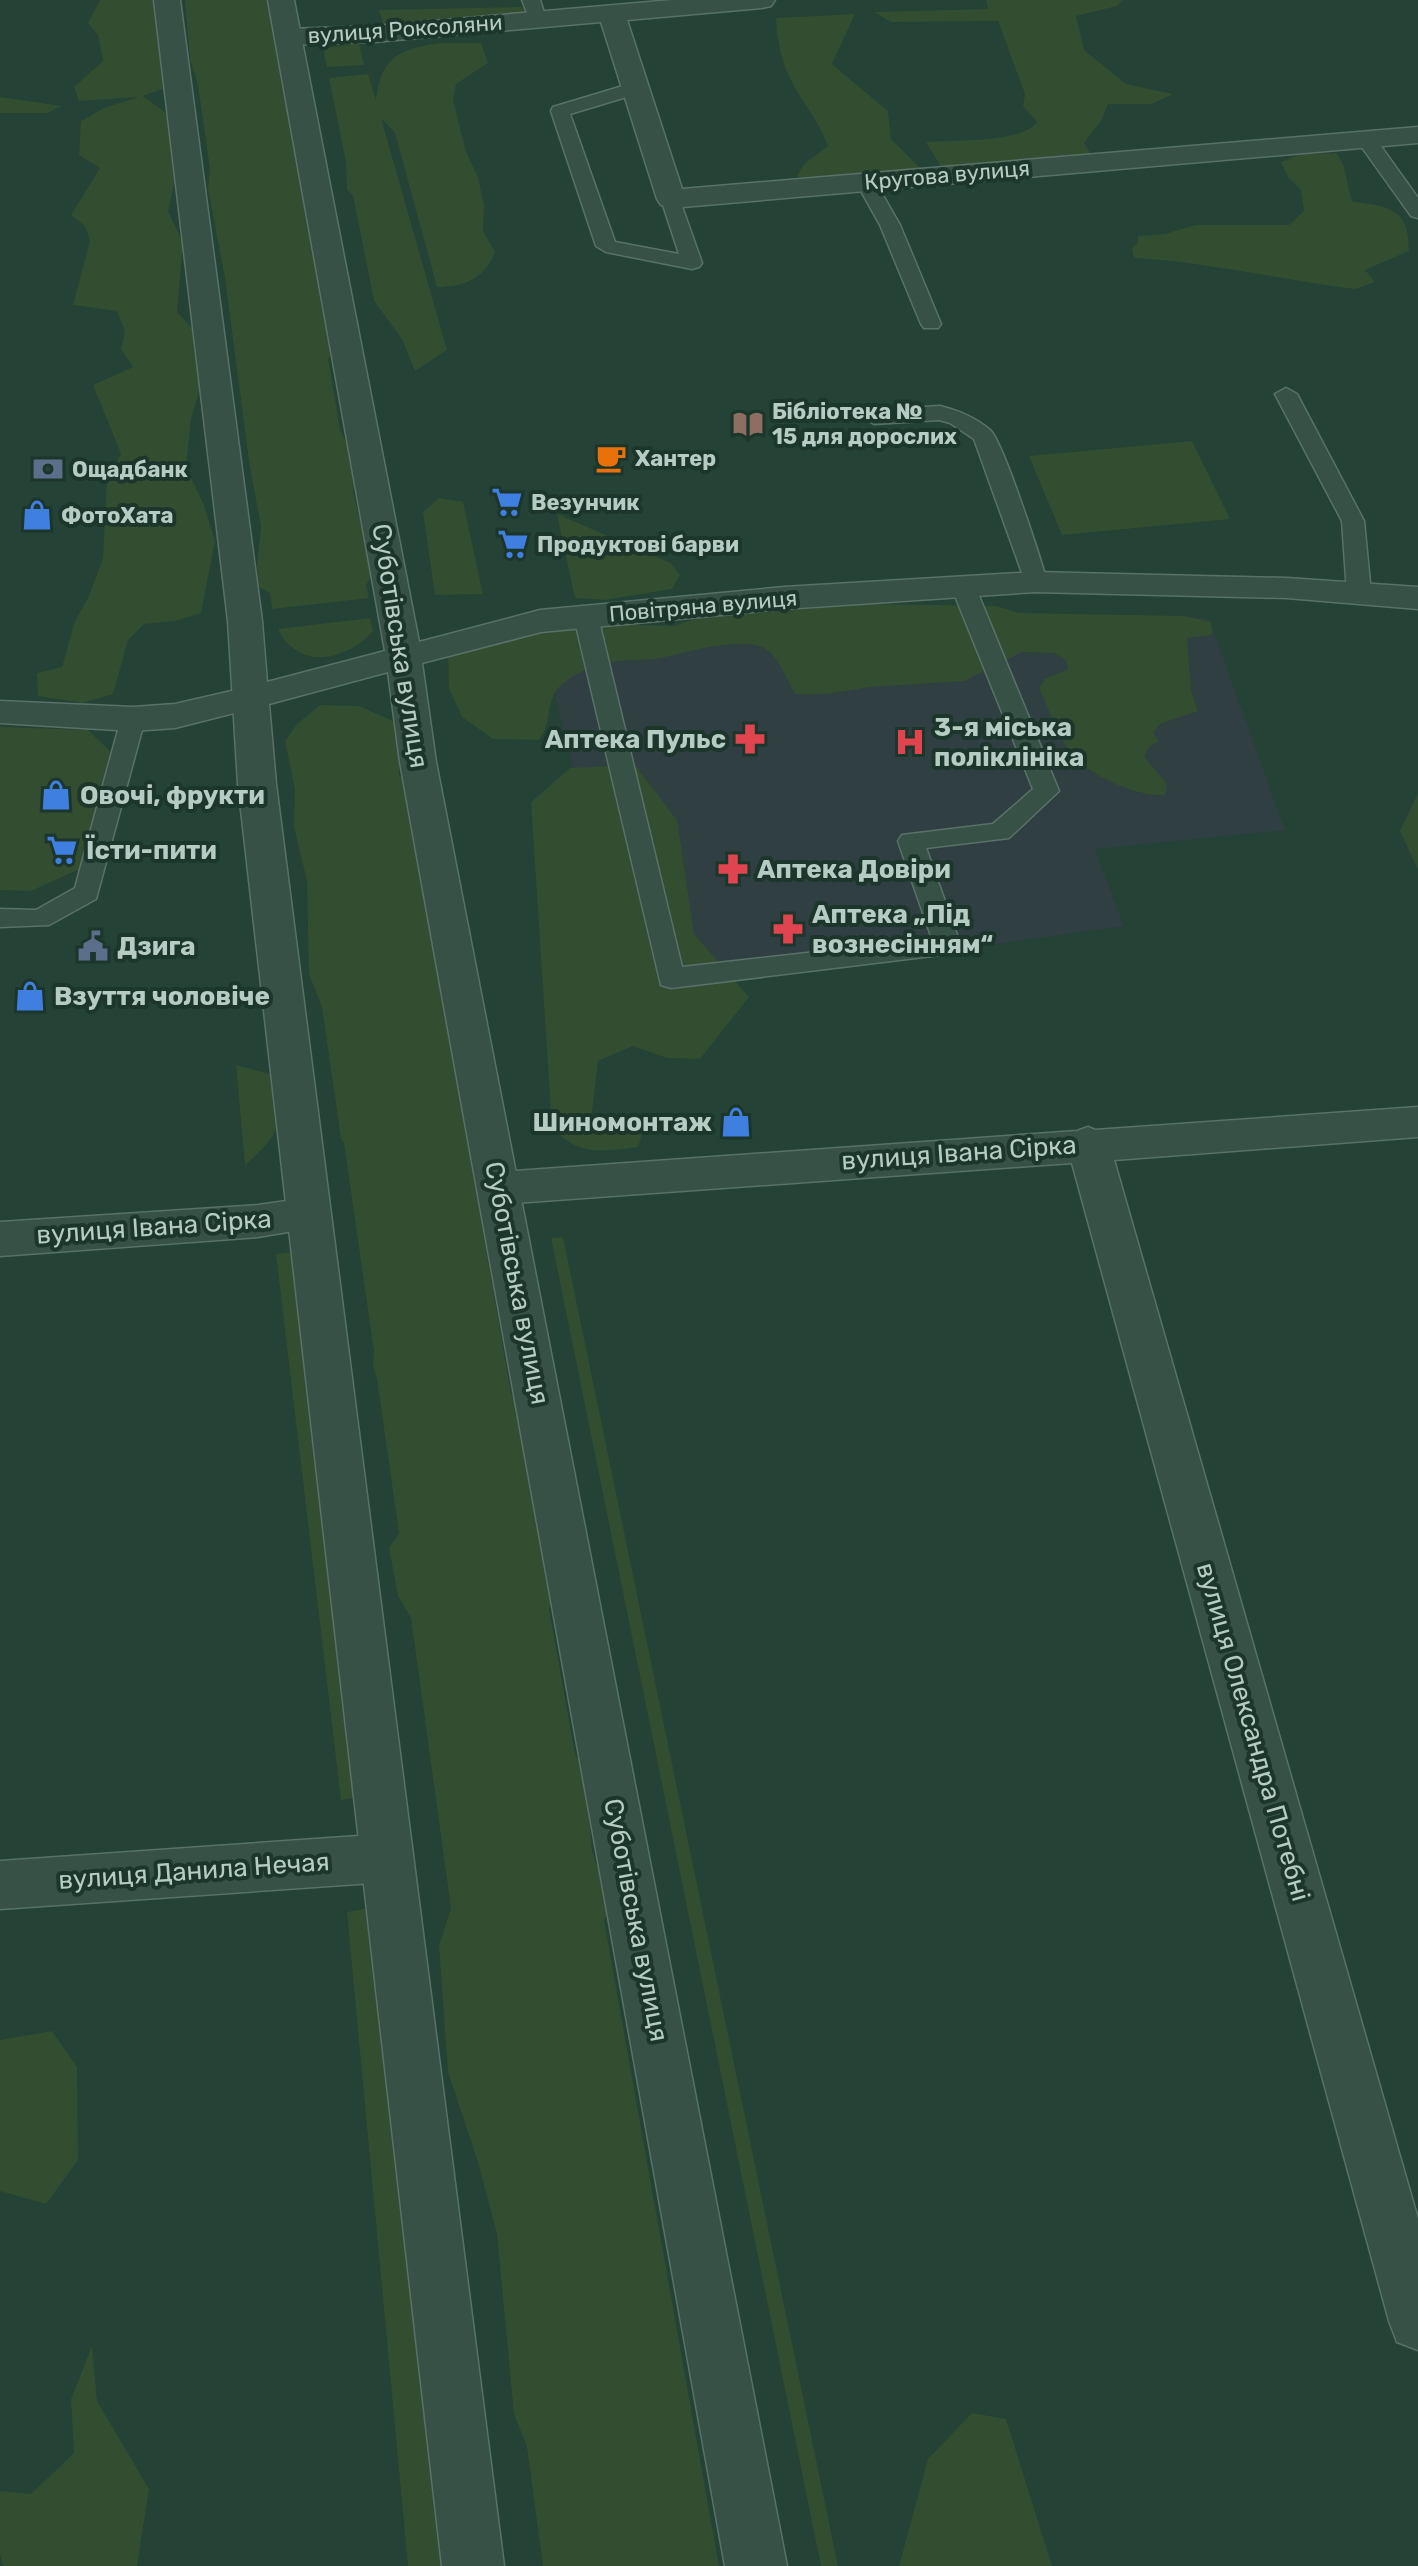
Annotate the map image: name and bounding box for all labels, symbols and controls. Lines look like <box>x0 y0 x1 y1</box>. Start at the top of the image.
street label: вулиця Роксоляни <box>307 9 503 49</box>
street label: Кругова вулиця <box>863 154 1031 196</box>
place label: Бібліотека № 15 для дорослих <box>772 398 957 450</box>
library icon: Бібліотека № 15 для дорослих <box>731 407 765 441</box>
cafe icon: Хантер <box>594 441 628 475</box>
place label: Хантер <box>635 445 716 472</box>
bank icon: Ощадбанк <box>31 452 65 486</box>
place label: Ощадбанк <box>72 456 188 483</box>
supermarket icon: Везунчик <box>490 485 524 519</box>
place label: Везунчик <box>531 489 640 516</box>
shop icon: ФотоХата <box>20 498 54 532</box>
place label: ФотоХата <box>61 502 174 529</box>
street label: Суботівська вулиця <box>365 522 435 770</box>
supermarket icon: Продуктові барви <box>496 527 530 561</box>
place label: Продуктові барви <box>537 531 739 558</box>
street label: Повітряна вулиця <box>608 584 798 628</box>
place label: 3-я міська поліклініка <box>934 712 1084 773</box>
pharmacy icon: Аптека Пульс <box>733 722 767 756</box>
place label: Аптека Пульс <box>545 724 726 755</box>
hospital icon: 3-я міська поліклініка <box>893 725 927 759</box>
shop icon: Овочі, фрукти <box>39 778 73 812</box>
place label: Овочі, фрукти <box>80 780 265 811</box>
supermarket icon: Їсти-пити <box>45 833 79 867</box>
place label: Їсти-пити <box>85 834 217 866</box>
pharmacy icon: Аптека Довіри <box>716 852 750 886</box>
place label: Аптека Довіри <box>757 854 951 885</box>
place label: Аптека „Під вознесінням“ <box>812 899 993 960</box>
pharmacy icon: Аптека „Під вознесінням“ <box>771 912 805 946</box>
public building icon: Дзига <box>76 929 110 963</box>
place label: Дзига <box>117 931 196 962</box>
shop icon: Взуття чоловіче <box>13 979 47 1013</box>
place label: Взуття чоловіче <box>54 981 270 1012</box>
shop icon: Шиномонтаж <box>719 1105 753 1139</box>
place label: Шиномонтаж <box>533 1107 712 1138</box>
street label: вулиця Івана Сірка <box>840 1129 1078 1177</box>
street label: Суботівська вулиця <box>478 1159 556 1407</box>
street label: вулиця Івана Сірка <box>35 1203 273 1251</box>
street label: вулиця Олександра Потебні <box>1190 1559 1316 1905</box>
street label: Суботівська вулиця <box>597 1796 675 2044</box>
street label: вулиця Данила Нечая <box>57 1846 331 1896</box>

